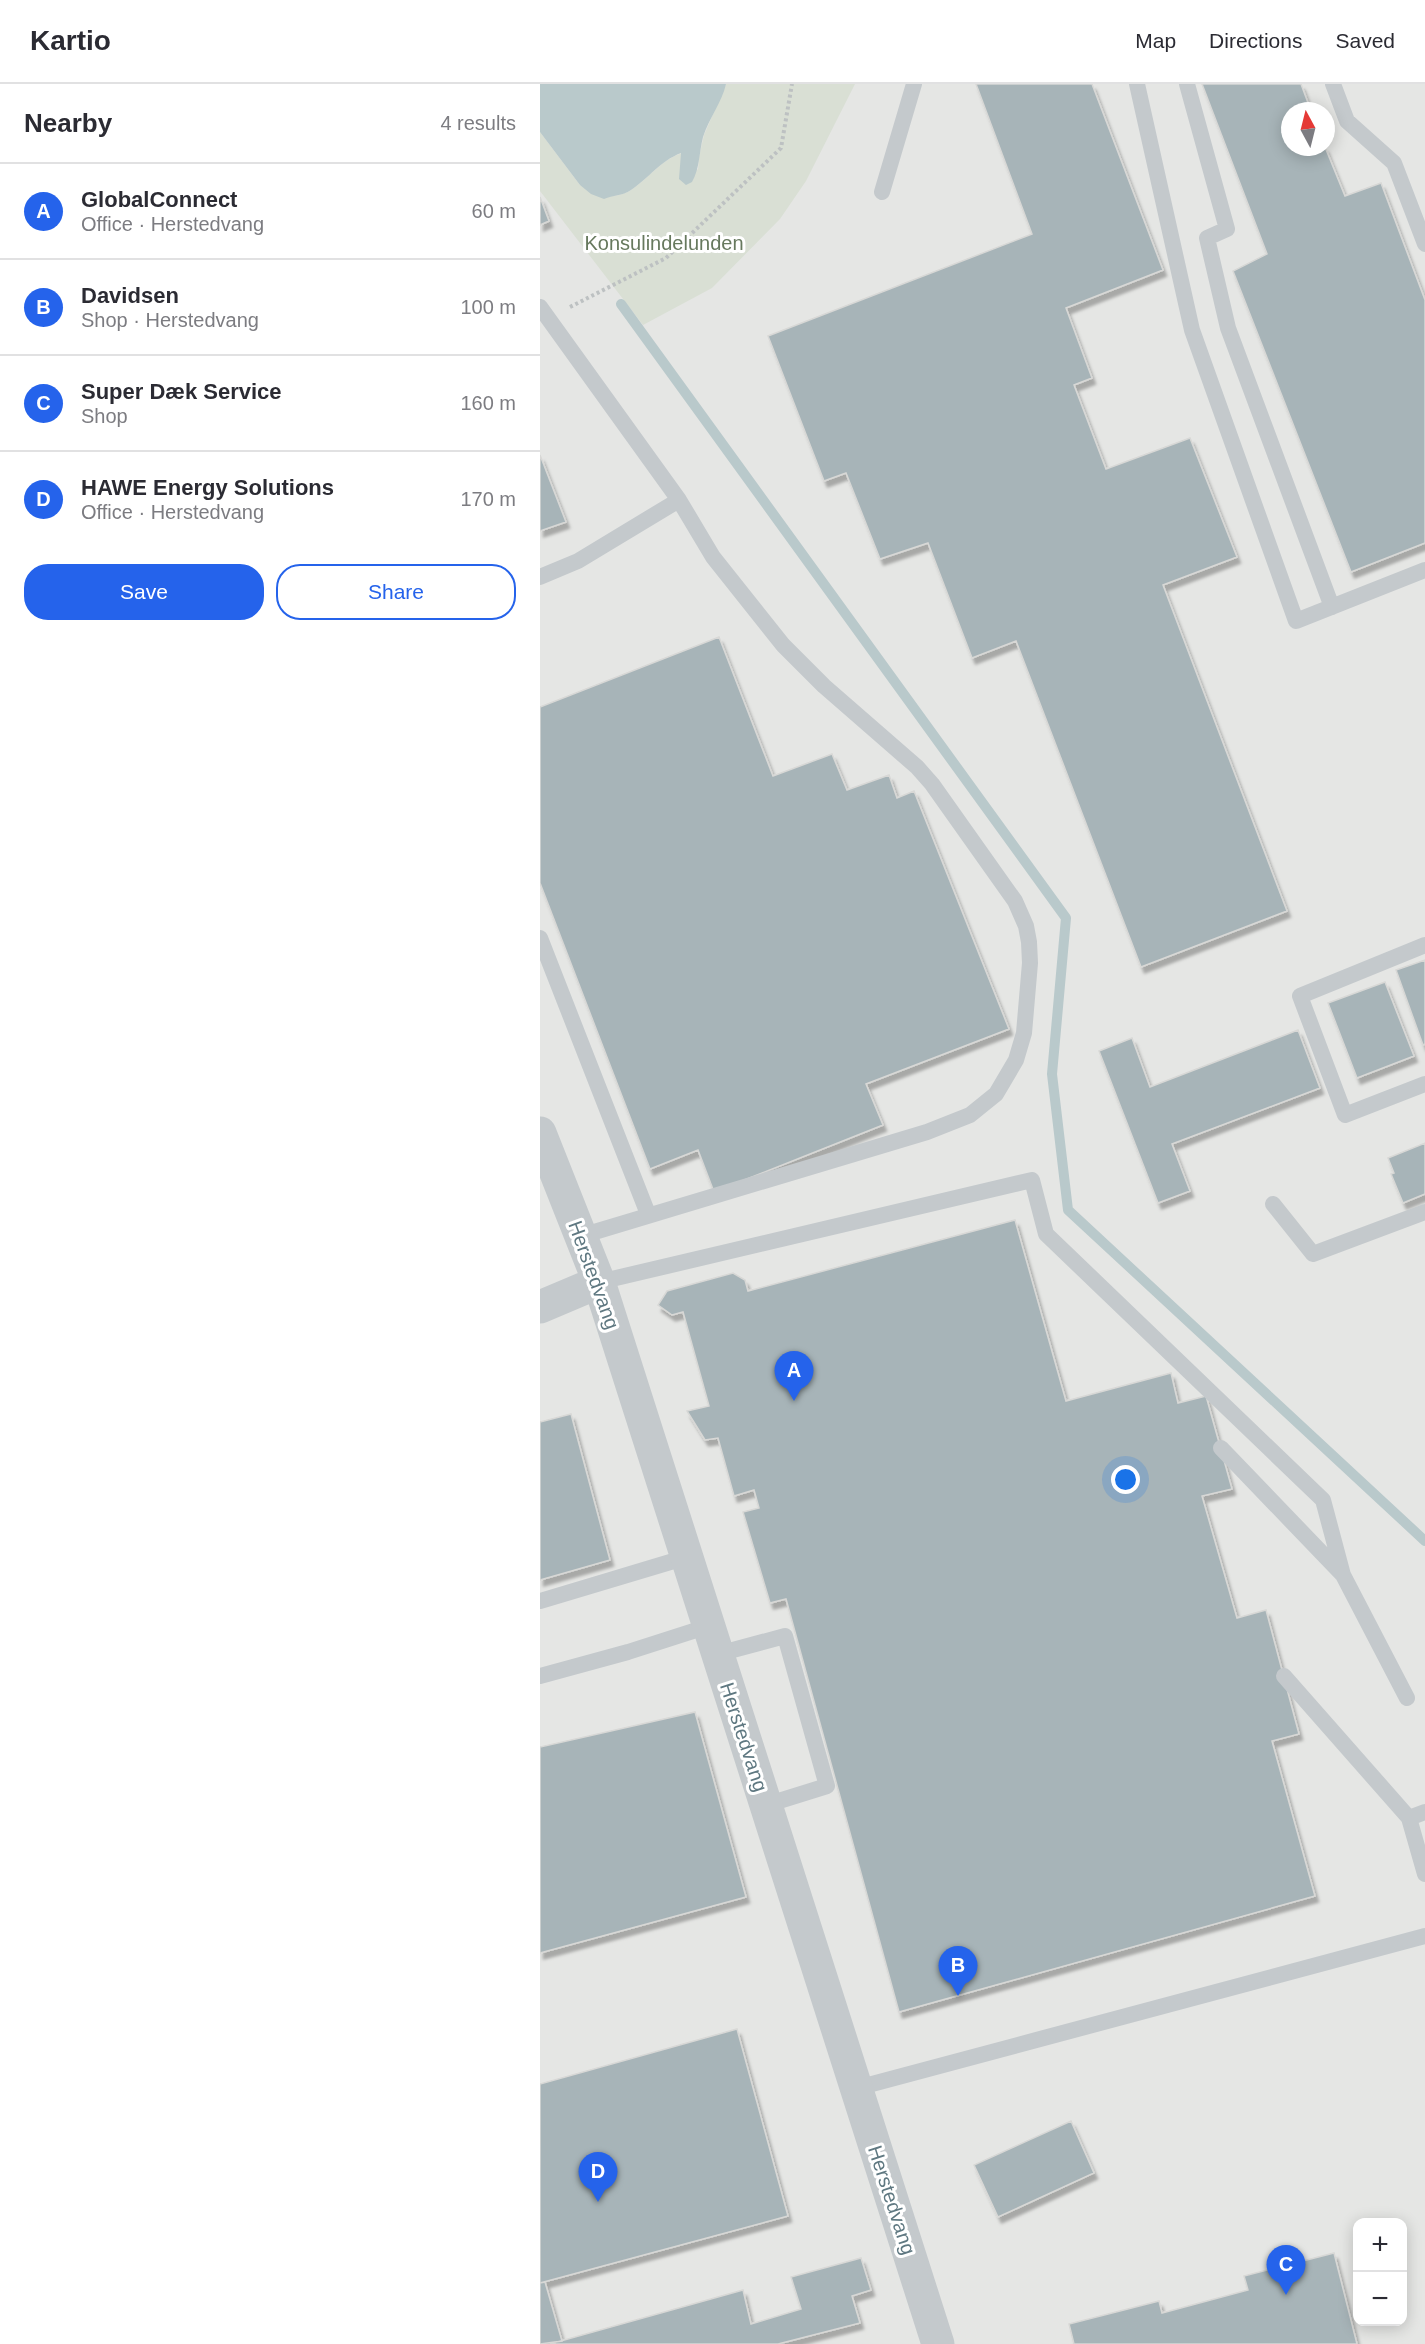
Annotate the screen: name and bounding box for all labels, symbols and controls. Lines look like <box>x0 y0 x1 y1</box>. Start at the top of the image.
text: Kartio <box>30 25 111 56</box>
text: Map <box>1135 29 1176 52</box>
text: Directions <box>1209 29 1302 52</box>
text: Saved <box>1335 29 1395 52</box>
north arrow <box>1281 102 1335 156</box>
text: Nearby <box>24 108 112 138</box>
text: 4 results <box>440 112 516 134</box>
text: GlobalConnect <box>81 187 237 212</box>
text: A <box>36 200 51 222</box>
text: 60 m <box>472 200 516 222</box>
text: Office · Herstedvang <box>81 213 264 235</box>
park label: Konsulindelunden <box>584 232 744 254</box>
text: Davidsen <box>81 283 179 308</box>
text: B <box>36 296 51 318</box>
text: 100 m <box>460 296 516 318</box>
text: Shop · Herstedvang <box>81 309 259 331</box>
text: Super Dæk Service <box>81 379 282 404</box>
text: C <box>36 392 51 414</box>
text: 160 m <box>460 392 516 414</box>
text: Shop <box>81 405 128 427</box>
text: HAWE Energy Solutions <box>81 475 334 500</box>
text: D <box>36 488 51 510</box>
text: 170 m <box>460 488 516 510</box>
text: Office · Herstedvang <box>81 501 264 523</box>
button: Save <box>24 564 264 620</box>
button: Share <box>276 564 516 620</box>
street label: Herstedvang <box>564 1218 624 1332</box>
pin: A <box>774 1352 814 1401</box>
your location <box>1111 1465 1140 1494</box>
street label: Herstedvang <box>716 1680 772 1794</box>
pin: B <box>938 1946 978 1996</box>
street label: Herstedvang <box>864 2143 920 2257</box>
pin: D <box>578 2152 618 2202</box>
map controls <box>1353 2218 1407 2326</box>
button: + <box>1353 2218 1407 2272</box>
pin: C <box>1266 2246 1306 2295</box>
button: − <box>1353 2272 1407 2326</box>

